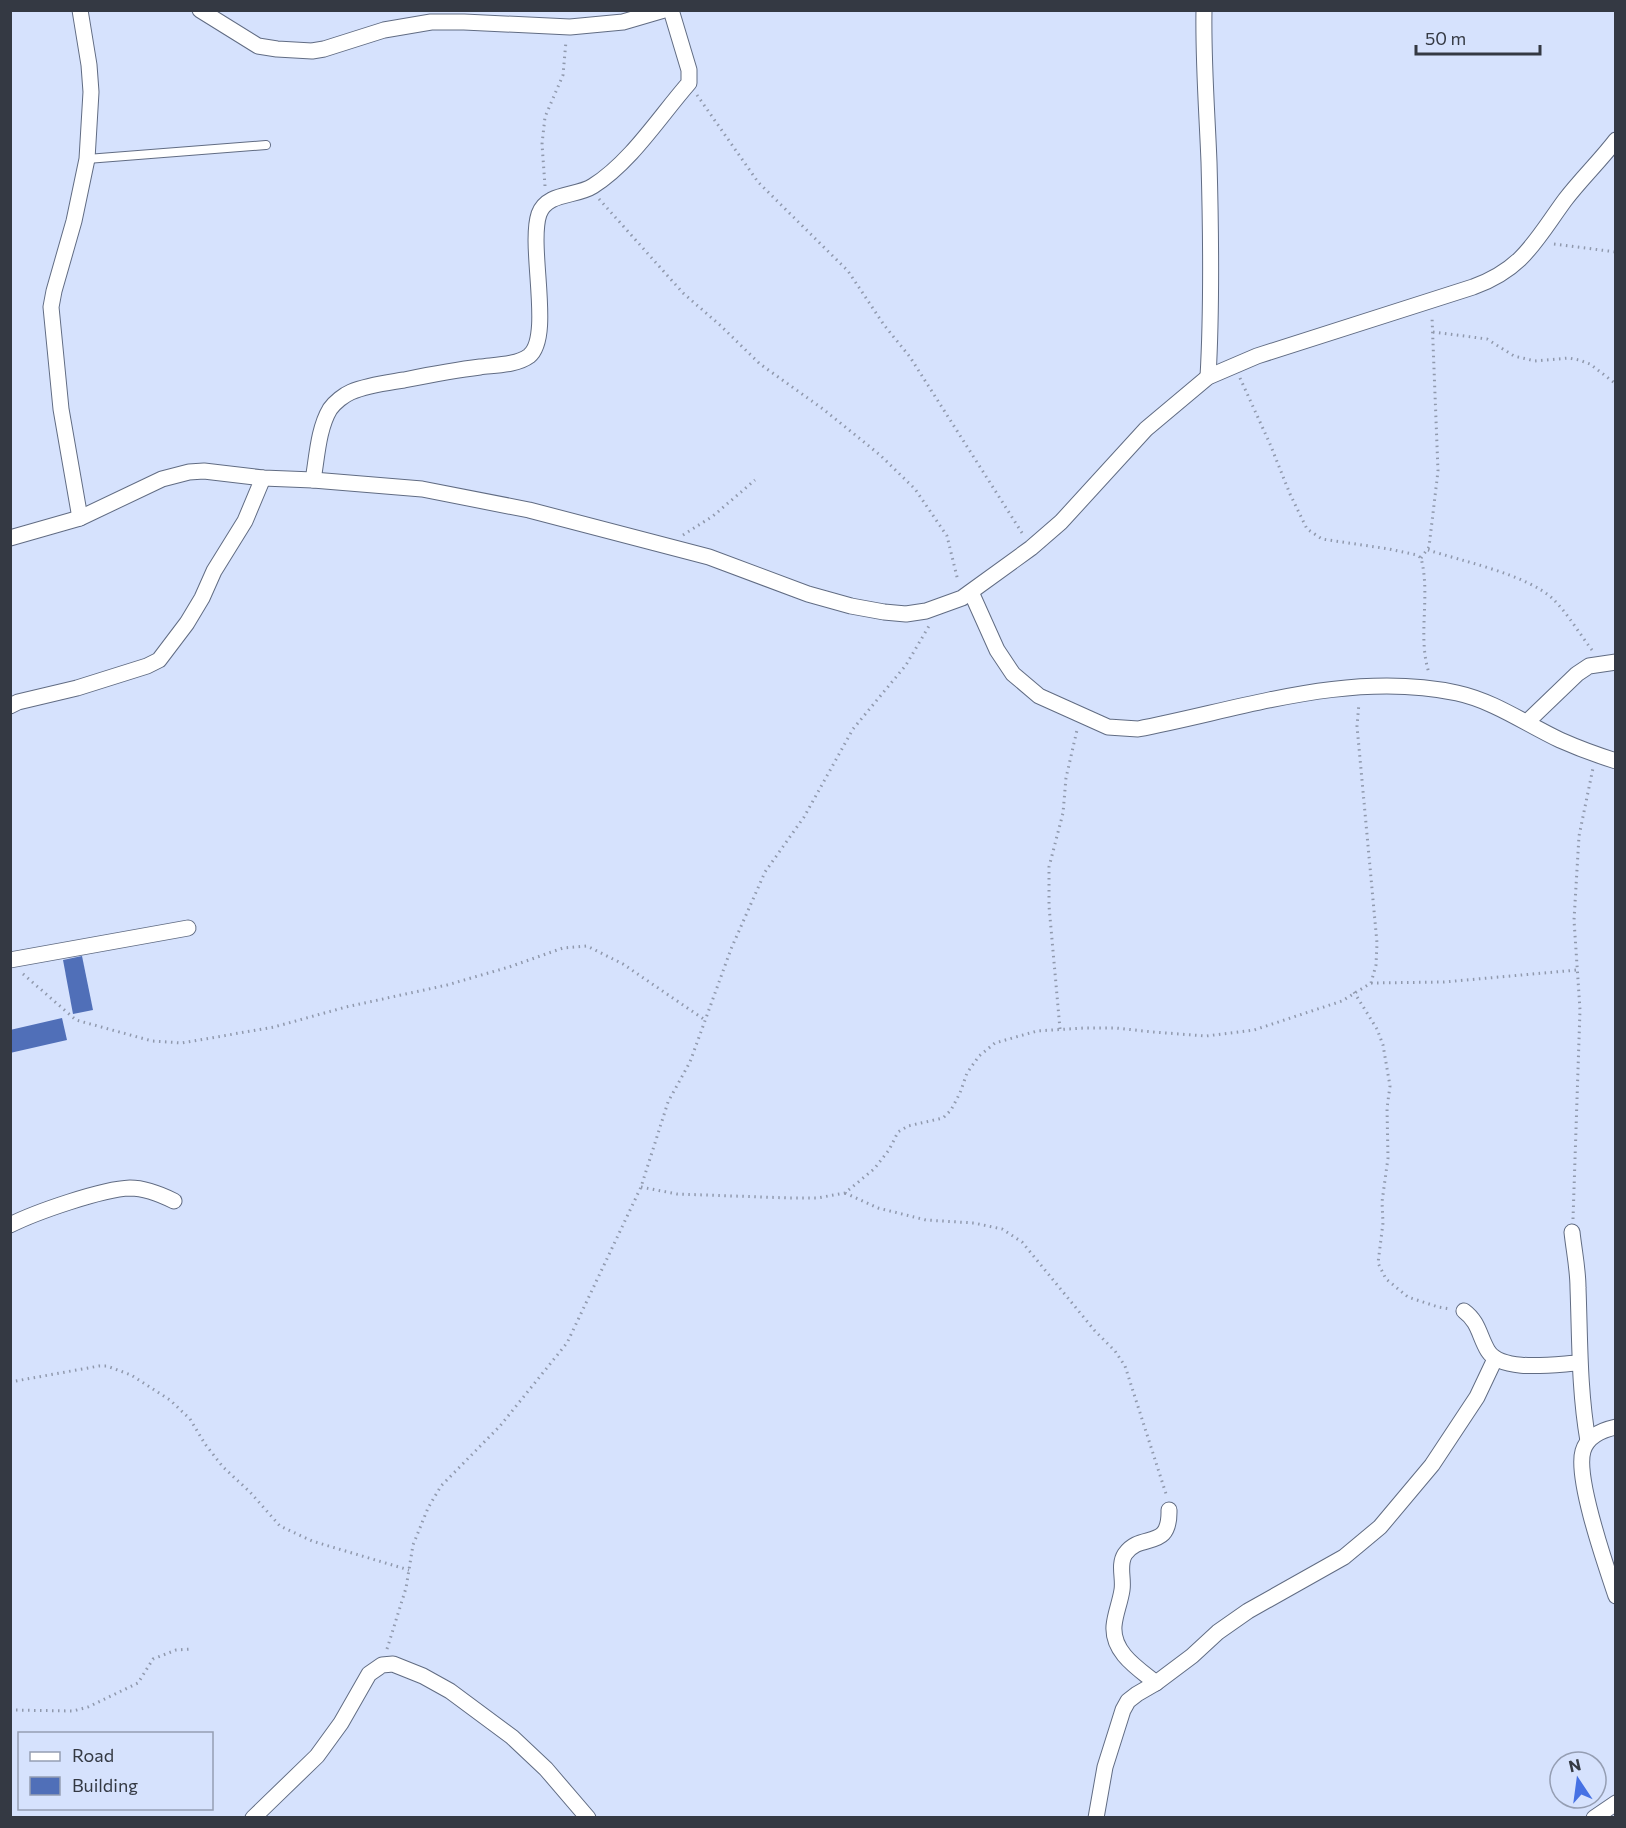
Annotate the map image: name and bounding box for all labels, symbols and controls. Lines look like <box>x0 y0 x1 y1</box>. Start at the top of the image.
scale bar <box>1416 18 1540 56</box>
text: 50 m <box>1425 27 1466 49</box>
legend <box>18 1732 213 1810</box>
text: Road <box>72 1744 114 1766</box>
north arrow <box>1548 1750 1608 1810</box>
text: N <box>1567 1754 1582 1776</box>
text: Building <box>72 1774 138 1796</box>

